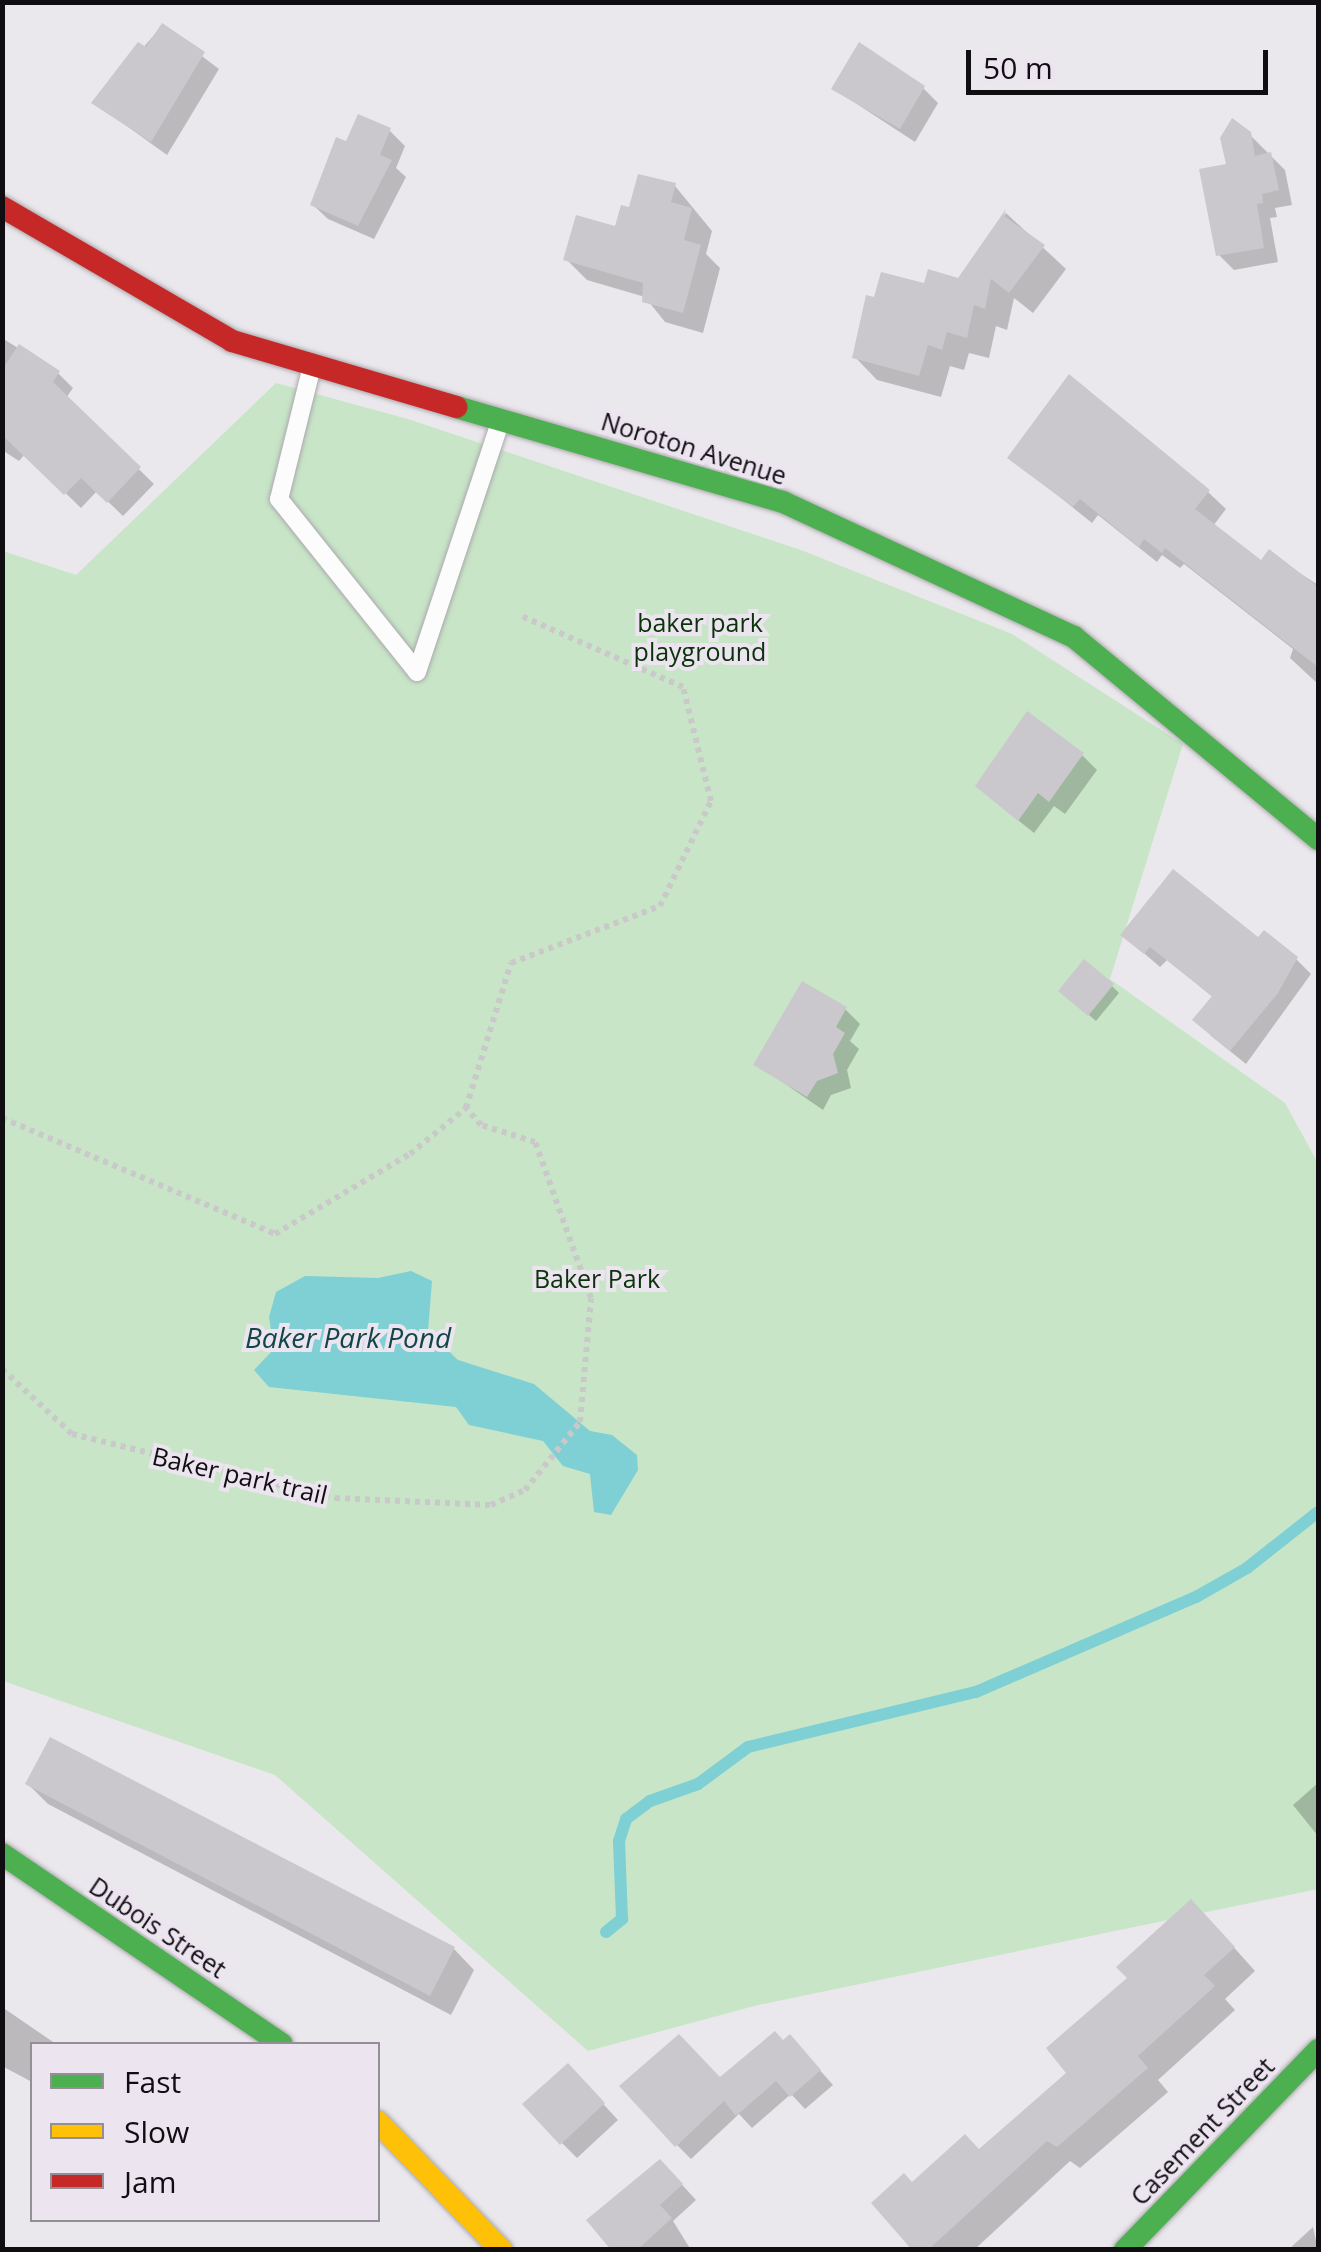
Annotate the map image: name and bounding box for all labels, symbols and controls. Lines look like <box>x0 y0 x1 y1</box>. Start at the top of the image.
scale bar <box>971 30 1274 92</box>
text: 50 m <box>983 47 1053 88</box>
street label: Noroton Avenue <box>598 406 790 490</box>
park label: baker park playground <box>634 608 766 667</box>
park label: Baker Park <box>534 1263 660 1293</box>
water label: Baker Park Pond <box>245 1320 451 1354</box>
street label: Baker park trail <box>150 1440 330 1510</box>
street label: Dubois Street <box>84 1870 232 1984</box>
legend <box>30 2042 380 2222</box>
street label: Casement Street <box>1124 2051 1280 2211</box>
text: Fast <box>124 2061 181 2102</box>
text: Slow <box>124 2111 189 2152</box>
text: Jam <box>124 2161 177 2202</box>

